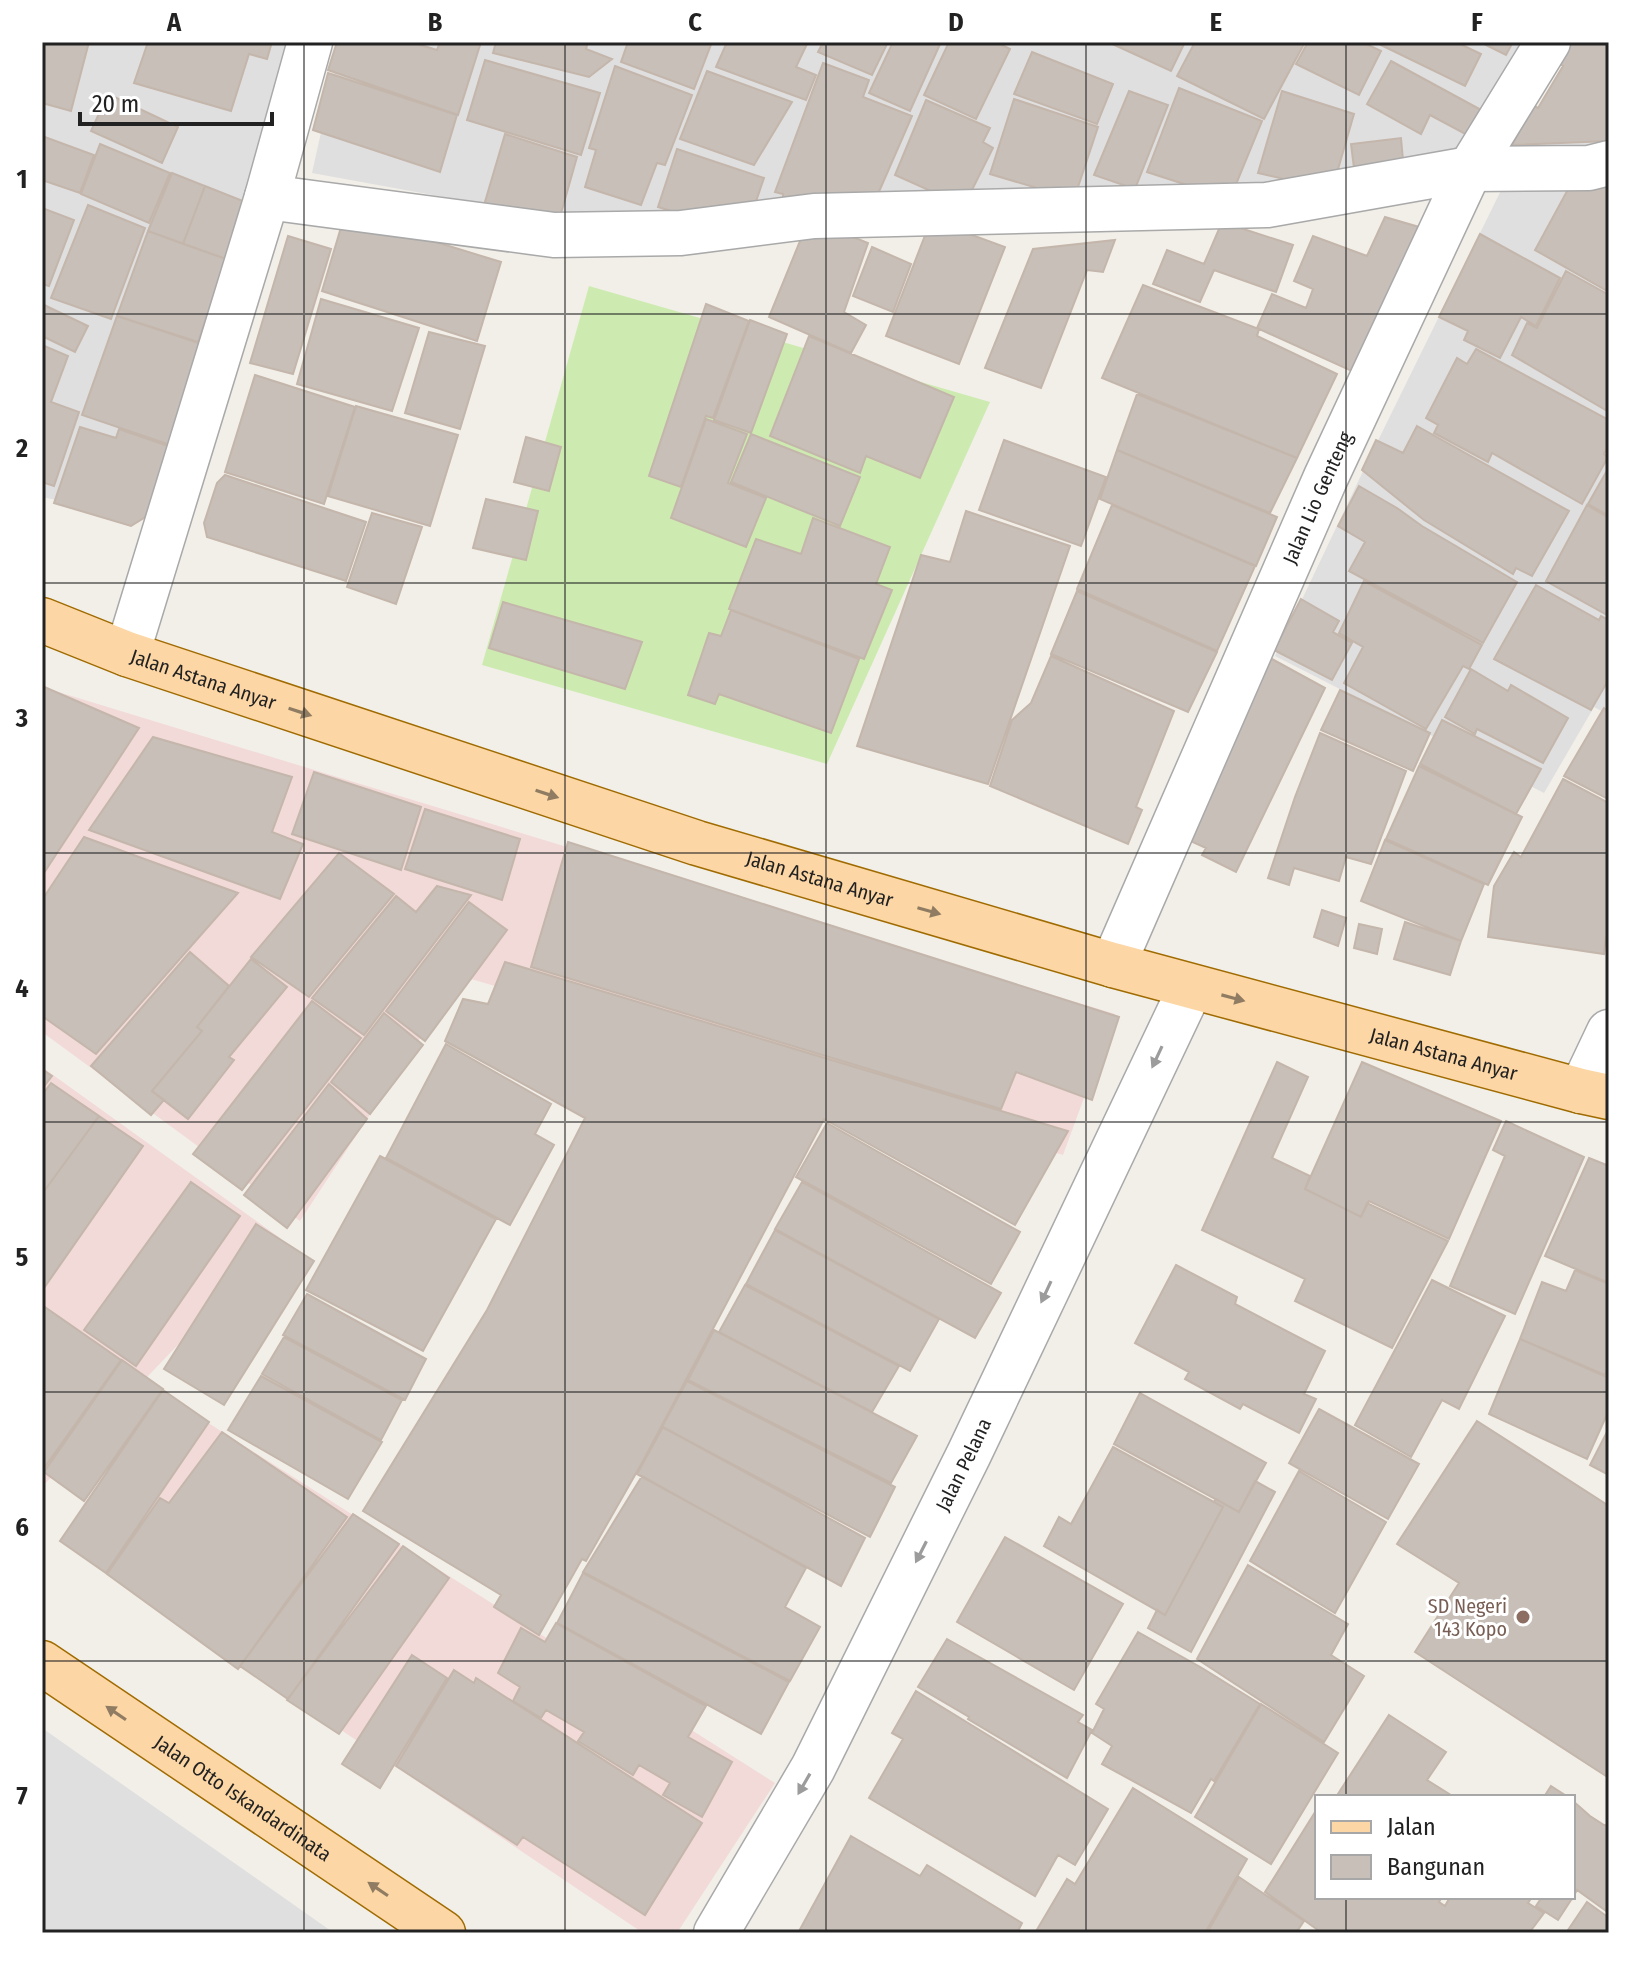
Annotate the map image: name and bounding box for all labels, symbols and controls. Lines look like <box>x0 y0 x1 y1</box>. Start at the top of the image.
text: A <box>166 7 182 38</box>
text: B <box>428 7 443 38</box>
text: C <box>688 7 702 38</box>
text: D <box>948 7 964 38</box>
text: E <box>1210 7 1222 38</box>
text: F <box>1471 7 1483 38</box>
scale bar <box>80 76 272 126</box>
text: 20 m <box>92 90 139 118</box>
text: 1 <box>17 164 28 195</box>
street label: Jalan Lio Genteng <box>1278 427 1358 568</box>
text: 2 <box>15 433 28 464</box>
street label: Jalan Astana Anyar <box>127 644 279 715</box>
text: 3 <box>15 703 28 734</box>
one-way arrow <box>288 706 312 718</box>
one-way arrow <box>535 788 559 800</box>
street label: Jalan Astana Anyar <box>743 846 896 912</box>
one-way arrow <box>918 905 942 918</box>
text: 4 <box>15 973 29 1004</box>
one-way arrow <box>1222 992 1246 1005</box>
street label: Jalan Astana Anyar <box>1367 1023 1520 1085</box>
one-way arrow <box>1150 1046 1164 1069</box>
text: 5 <box>16 1242 29 1273</box>
one-way arrow <box>1039 1281 1053 1304</box>
street label: Jalan Pelana <box>931 1414 996 1515</box>
text: 6 <box>15 1512 29 1543</box>
one-way arrow <box>914 1540 928 1563</box>
place label: SD Negeri 143 Kopo <box>1428 1594 1507 1641</box>
marker: SD Negeri 143 Kopo <box>1514 1608 1532 1626</box>
one-way arrow <box>106 1705 127 1720</box>
street label: Jalan Otto Iskandardinata <box>150 1730 336 1866</box>
one-way arrow <box>797 1773 811 1795</box>
text: 7 <box>16 1781 28 1812</box>
legend <box>1315 1795 1575 1899</box>
text: Jalan <box>1387 1813 1436 1841</box>
text: Bangunan <box>1387 1853 1485 1881</box>
one-way arrow <box>368 1882 389 1897</box>

